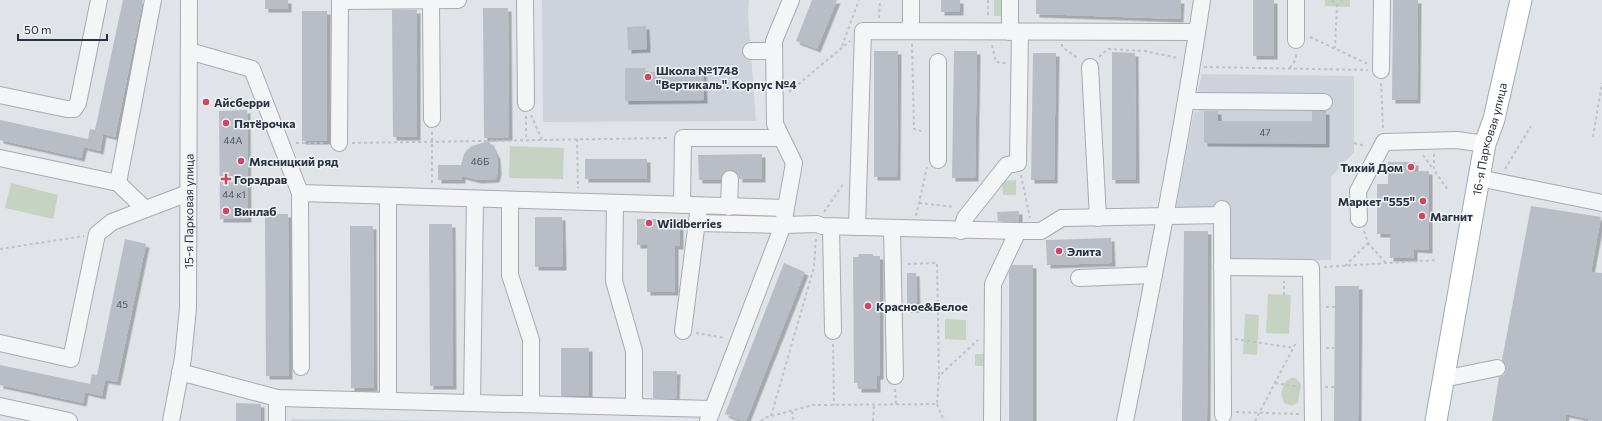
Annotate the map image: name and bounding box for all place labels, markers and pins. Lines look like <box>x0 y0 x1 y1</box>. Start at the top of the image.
place label: Школа №1748 "Вертикаль". Корпус №4 <box>656 63 797 91</box>
marker: Школа №1748 "Вертикаль". Корпус №4 <box>643 72 653 82</box>
place label: Айсберри <box>214 95 270 109</box>
marker: Айсберри <box>201 97 211 107</box>
place label: Пятёрочка <box>234 116 296 130</box>
marker: Пятёрочка <box>221 118 231 128</box>
place label: Мясницкий ряд <box>249 154 339 168</box>
marker: Мясницкий ряд <box>236 156 246 166</box>
place label: Тихий Дом <box>1340 160 1403 174</box>
marker: Тихий Дом <box>1406 162 1416 172</box>
place label: Горздрав <box>234 172 288 186</box>
marker: Горздрав <box>221 174 231 184</box>
place label: Маркет "555" <box>1338 194 1415 208</box>
marker: Маркет "555" <box>1418 196 1428 206</box>
place label: Винлаб <box>234 204 277 218</box>
marker: Винлаб <box>221 206 231 216</box>
place label: Магнит <box>1430 209 1473 223</box>
marker: Магнит <box>1417 211 1427 221</box>
place label: Wildberries <box>657 216 722 230</box>
marker: Wildberries <box>644 218 654 228</box>
place label: Элита <box>1067 244 1101 258</box>
marker: Элита <box>1054 246 1064 256</box>
place label: Красное&Белое <box>876 299 968 313</box>
marker: Красное&Белое <box>863 301 873 311</box>

